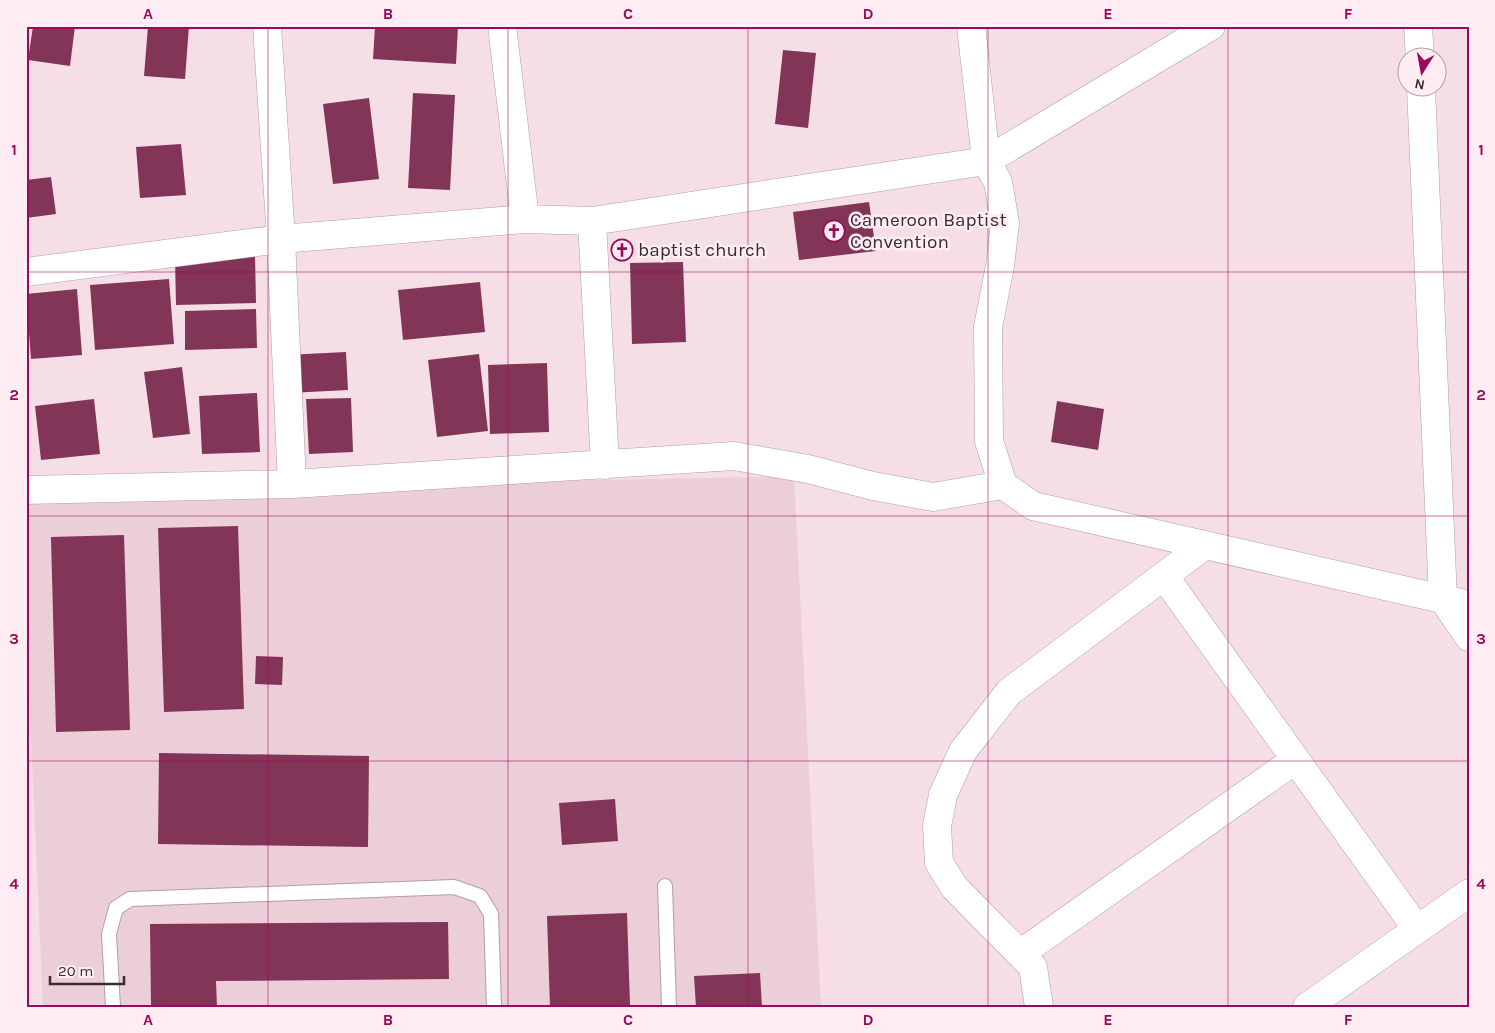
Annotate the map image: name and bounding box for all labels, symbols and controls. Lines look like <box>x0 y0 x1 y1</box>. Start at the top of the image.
text: A <box>143 4 153 23</box>
text: B <box>383 4 393 23</box>
text: C <box>623 4 633 23</box>
text: D <box>863 4 874 23</box>
text: E <box>1103 4 1113 23</box>
text: F <box>1344 4 1353 23</box>
north arrow <box>1398 48 1448 98</box>
text: N <box>1413 75 1426 94</box>
text: 1 <box>11 140 17 159</box>
text: 1 <box>1478 140 1484 159</box>
place label: Cameroon Baptist Convention <box>850 209 1007 253</box>
church icon: Cameroon Baptist Convention <box>822 219 846 243</box>
church icon: baptist church <box>610 238 634 262</box>
place label: baptist church <box>638 239 766 261</box>
text: 2 <box>9 385 19 404</box>
text: 2 <box>1476 385 1486 404</box>
text: 3 <box>9 629 19 648</box>
text: 3 <box>1476 629 1486 648</box>
text: 4 <box>9 874 19 893</box>
text: 4 <box>1476 874 1486 893</box>
scale bar <box>50 953 124 985</box>
text: 20 m <box>58 962 93 980</box>
text: A <box>143 1010 153 1029</box>
text: B <box>383 1010 393 1029</box>
text: C <box>623 1010 633 1029</box>
text: D <box>863 1010 874 1029</box>
text: E <box>1103 1010 1113 1029</box>
text: F <box>1344 1010 1353 1029</box>

